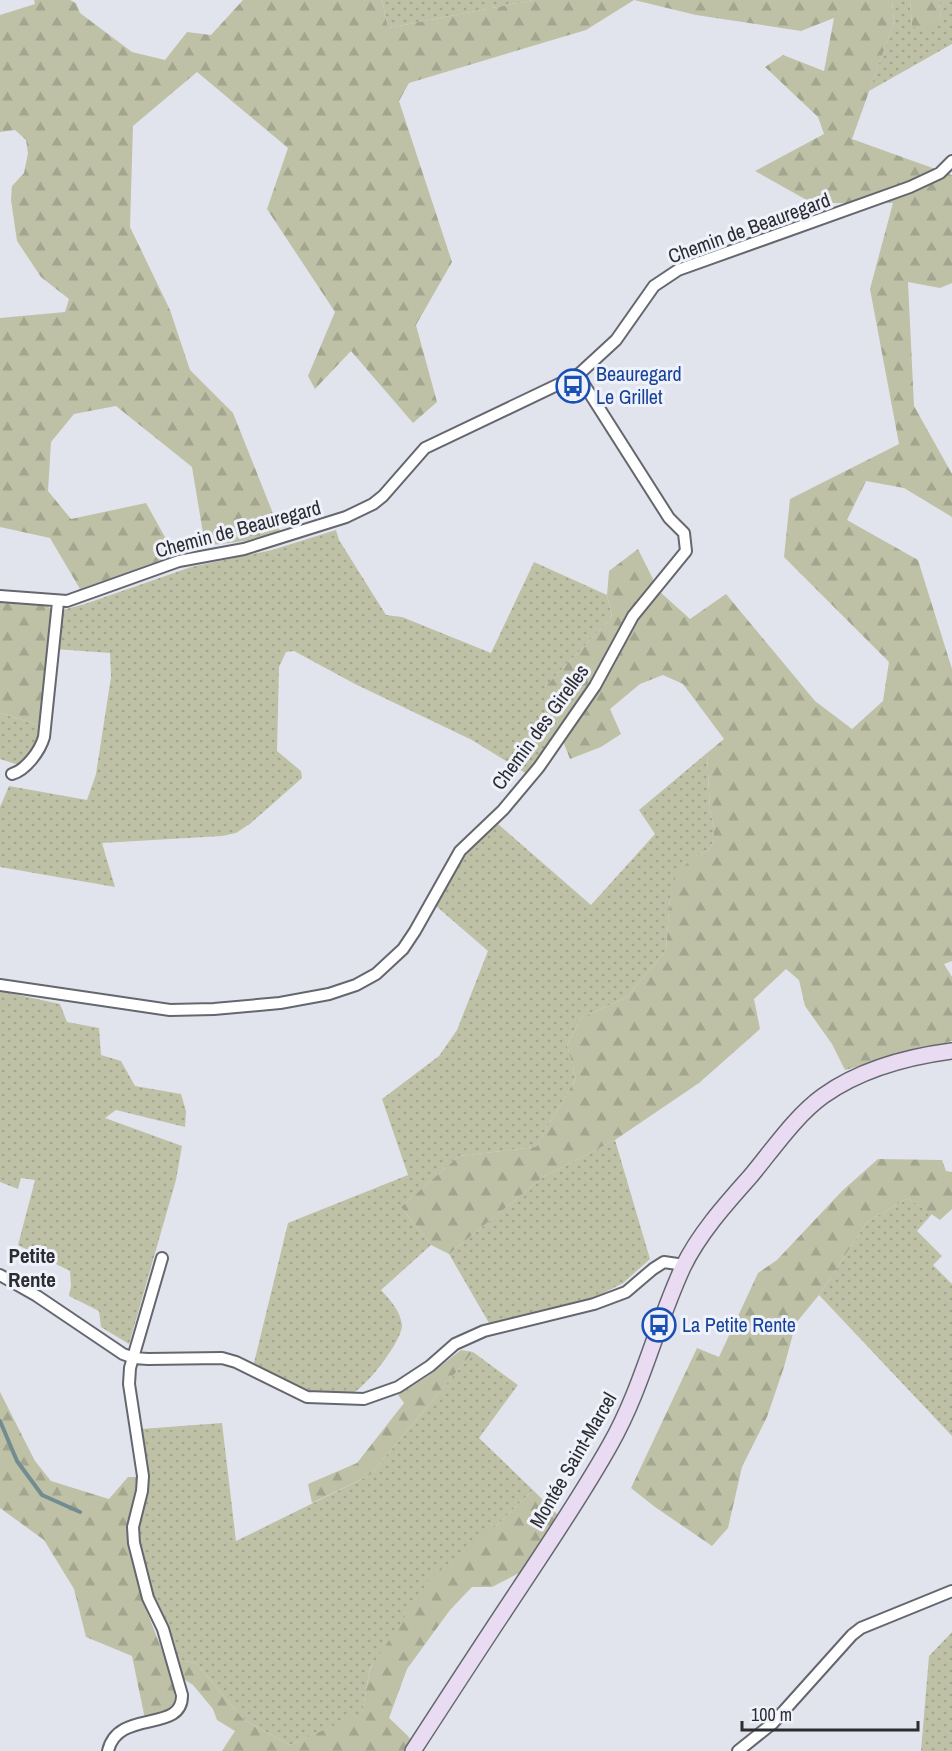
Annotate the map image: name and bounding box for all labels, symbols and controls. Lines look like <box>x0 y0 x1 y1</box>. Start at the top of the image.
street label: Chemin de Beauregard <box>664 186 834 269</box>
place label: Beauregard Le Grillet <box>596 360 682 410</box>
bus stop icon: Beauregard Le Grillet <box>555 368 591 404</box>
street label: Chemin de Beauregard <box>152 493 324 564</box>
street label: Chemin des Girelles <box>485 658 594 795</box>
district label: Petite Rente <box>8 1241 56 1294</box>
bus stop icon: La Petite Rente <box>641 1307 677 1343</box>
place label: La Petite Rente <box>682 1311 796 1338</box>
street label: Montée Saint-Marcel <box>523 1387 622 1532</box>
scale bar <box>742 1694 918 1732</box>
text: 100 m <box>751 1702 792 1727</box>

